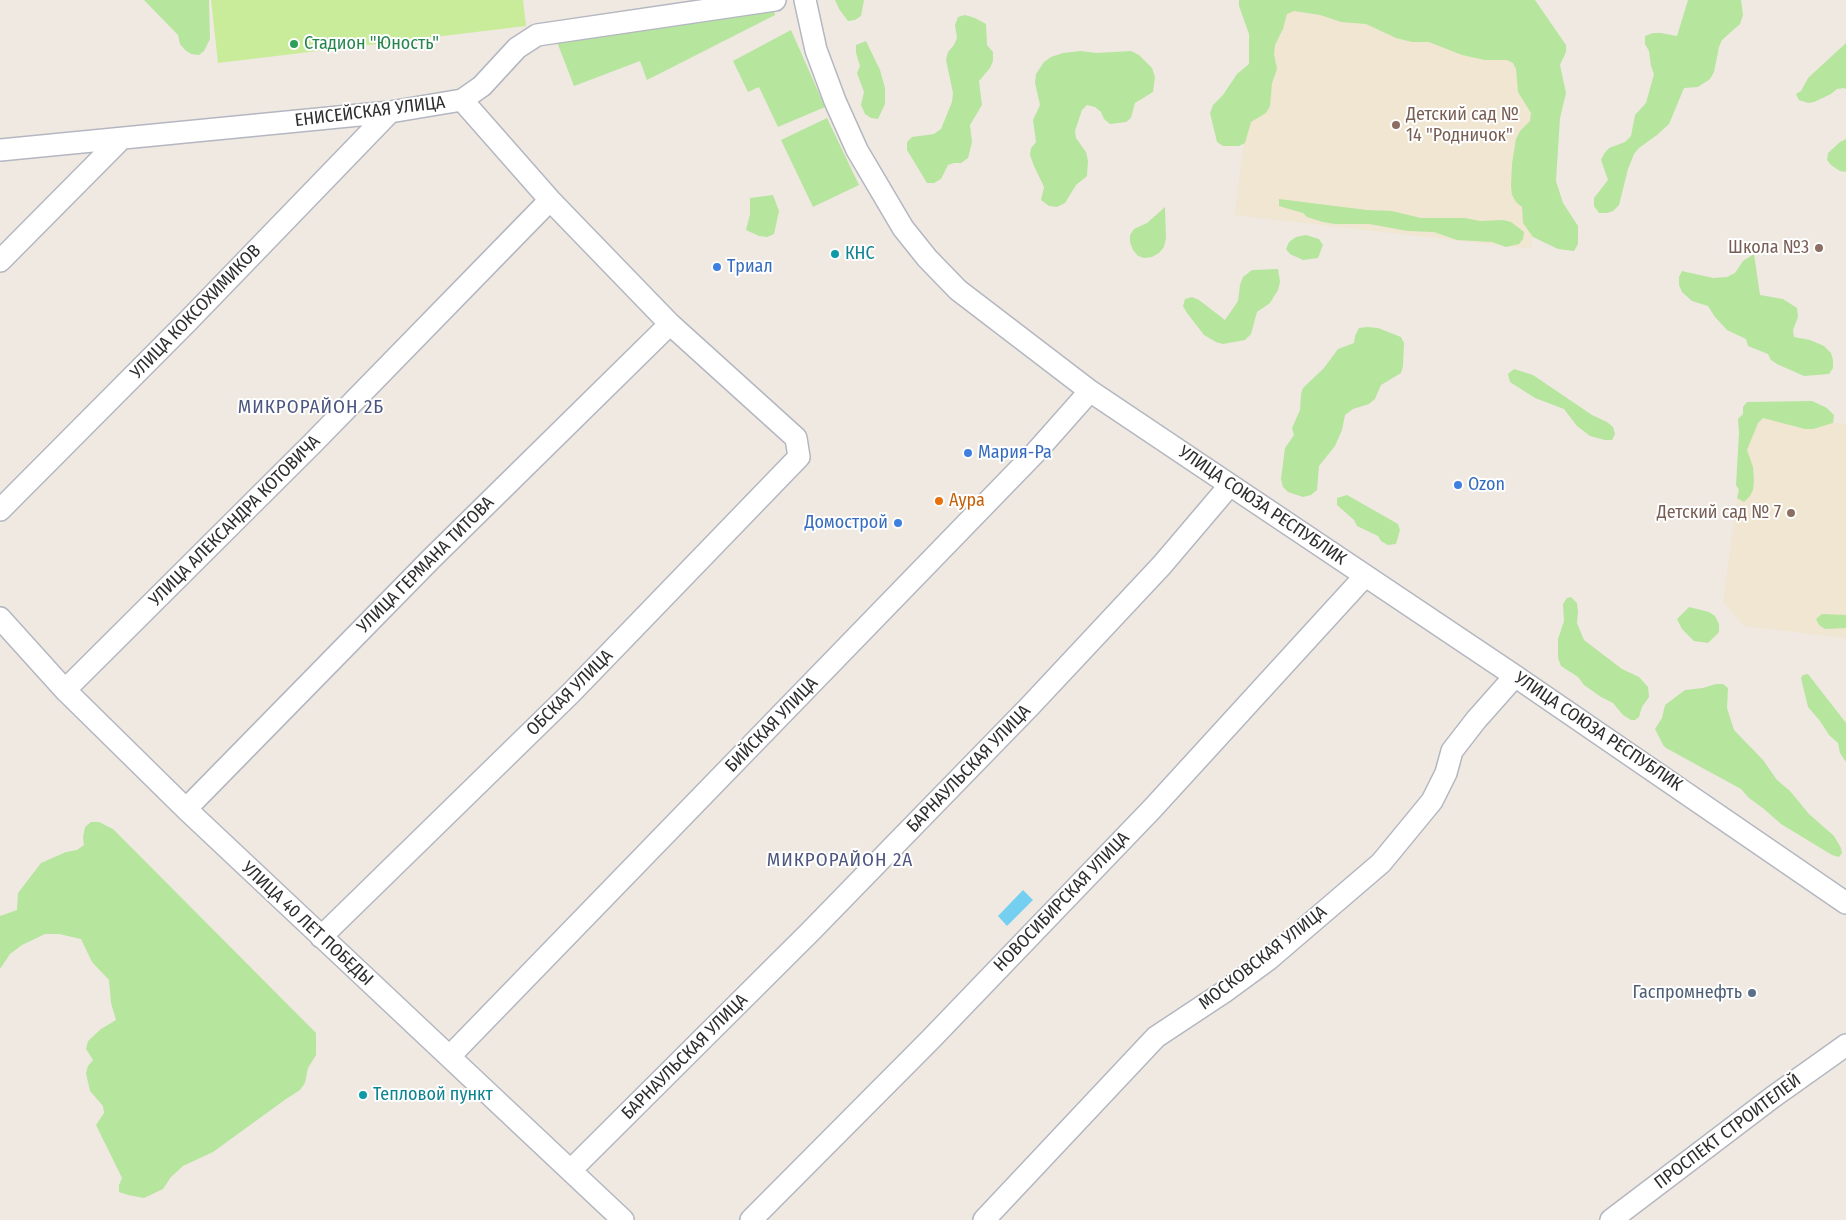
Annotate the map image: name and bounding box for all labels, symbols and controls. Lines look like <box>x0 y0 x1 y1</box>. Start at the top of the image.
place label: Стадион "Юность" <box>304 33 439 55</box>
marker: Стадион "Юность" <box>288 38 300 50</box>
street label: ЕНИСЕЙСКАЯ УЛИЦА <box>294 92 446 132</box>
place label: Детский сад № 14 "Родничок" <box>1406 104 1519 146</box>
marker: Детский сад № 14 "Родничок" <box>1390 119 1402 131</box>
place label: Школа №3 <box>1728 237 1809 259</box>
street label: УЛИЦА КОКСОХИМИКОВ <box>126 240 266 384</box>
marker: Школа №3 <box>1813 242 1825 254</box>
place label: КНС <box>845 243 875 265</box>
marker: КНС <box>829 248 841 260</box>
place label: Триал <box>727 256 773 278</box>
marker: Триал <box>711 261 723 273</box>
district label: МИКРОРАЙОН 2Б <box>236 397 386 419</box>
street label: УЛИЦА АЛЕКСАНДРА КОТОВИЧА <box>145 431 325 611</box>
place label: Мария-Ра <box>978 442 1052 464</box>
street label: УЛИЦА СОЮЗА РЕСПУБЛИК <box>1174 442 1350 570</box>
marker: Мария-Ра <box>962 447 974 459</box>
place label: Ozon <box>1468 474 1505 496</box>
marker: Ozon <box>1452 479 1464 491</box>
place label: Аура <box>949 490 985 512</box>
street label: УЛИЦА ГЕРМАНА ТИТОВА <box>353 492 499 638</box>
marker: Аура <box>933 495 945 507</box>
place label: Детский сад № 7 <box>1657 502 1781 524</box>
marker: Детский сад № 7 <box>1785 507 1797 519</box>
place label: Домострой <box>804 512 888 534</box>
marker: Домострой <box>892 517 904 529</box>
street label: ОБСКАЯ УЛИЦА <box>522 645 618 741</box>
street label: УЛИЦА СОЮЗА РЕСПУБЛИК <box>1510 668 1686 796</box>
street label: БИЙСКАЯ УЛИЦА <box>721 673 823 777</box>
street label: БАРНАУЛЬСКАЯ УЛИЦА <box>902 701 1036 837</box>
street label: НОВОСИБИРСКАЯ УЛИЦА <box>990 828 1134 976</box>
district label: МИКРОРАЙОН 2А <box>765 850 915 872</box>
street label: УЛИЦА 40 ЛЕТ ПОБЕДЫ <box>237 858 377 990</box>
street label: МОСКОВСКАЯ УЛИЦА <box>1195 901 1331 1015</box>
place label: Гаспромнефть <box>1633 982 1742 1004</box>
marker: Гаспромнефть <box>1746 987 1758 999</box>
street label: БАРНАУЛЬСКАЯ УЛИЦА <box>618 990 752 1124</box>
street label: ПРОСПЕКТ СТРОИТЕЛЕЙ <box>1650 1070 1806 1194</box>
place label: Тепловой пункт <box>373 1084 493 1106</box>
marker: Тепловой пункт <box>357 1089 369 1101</box>

